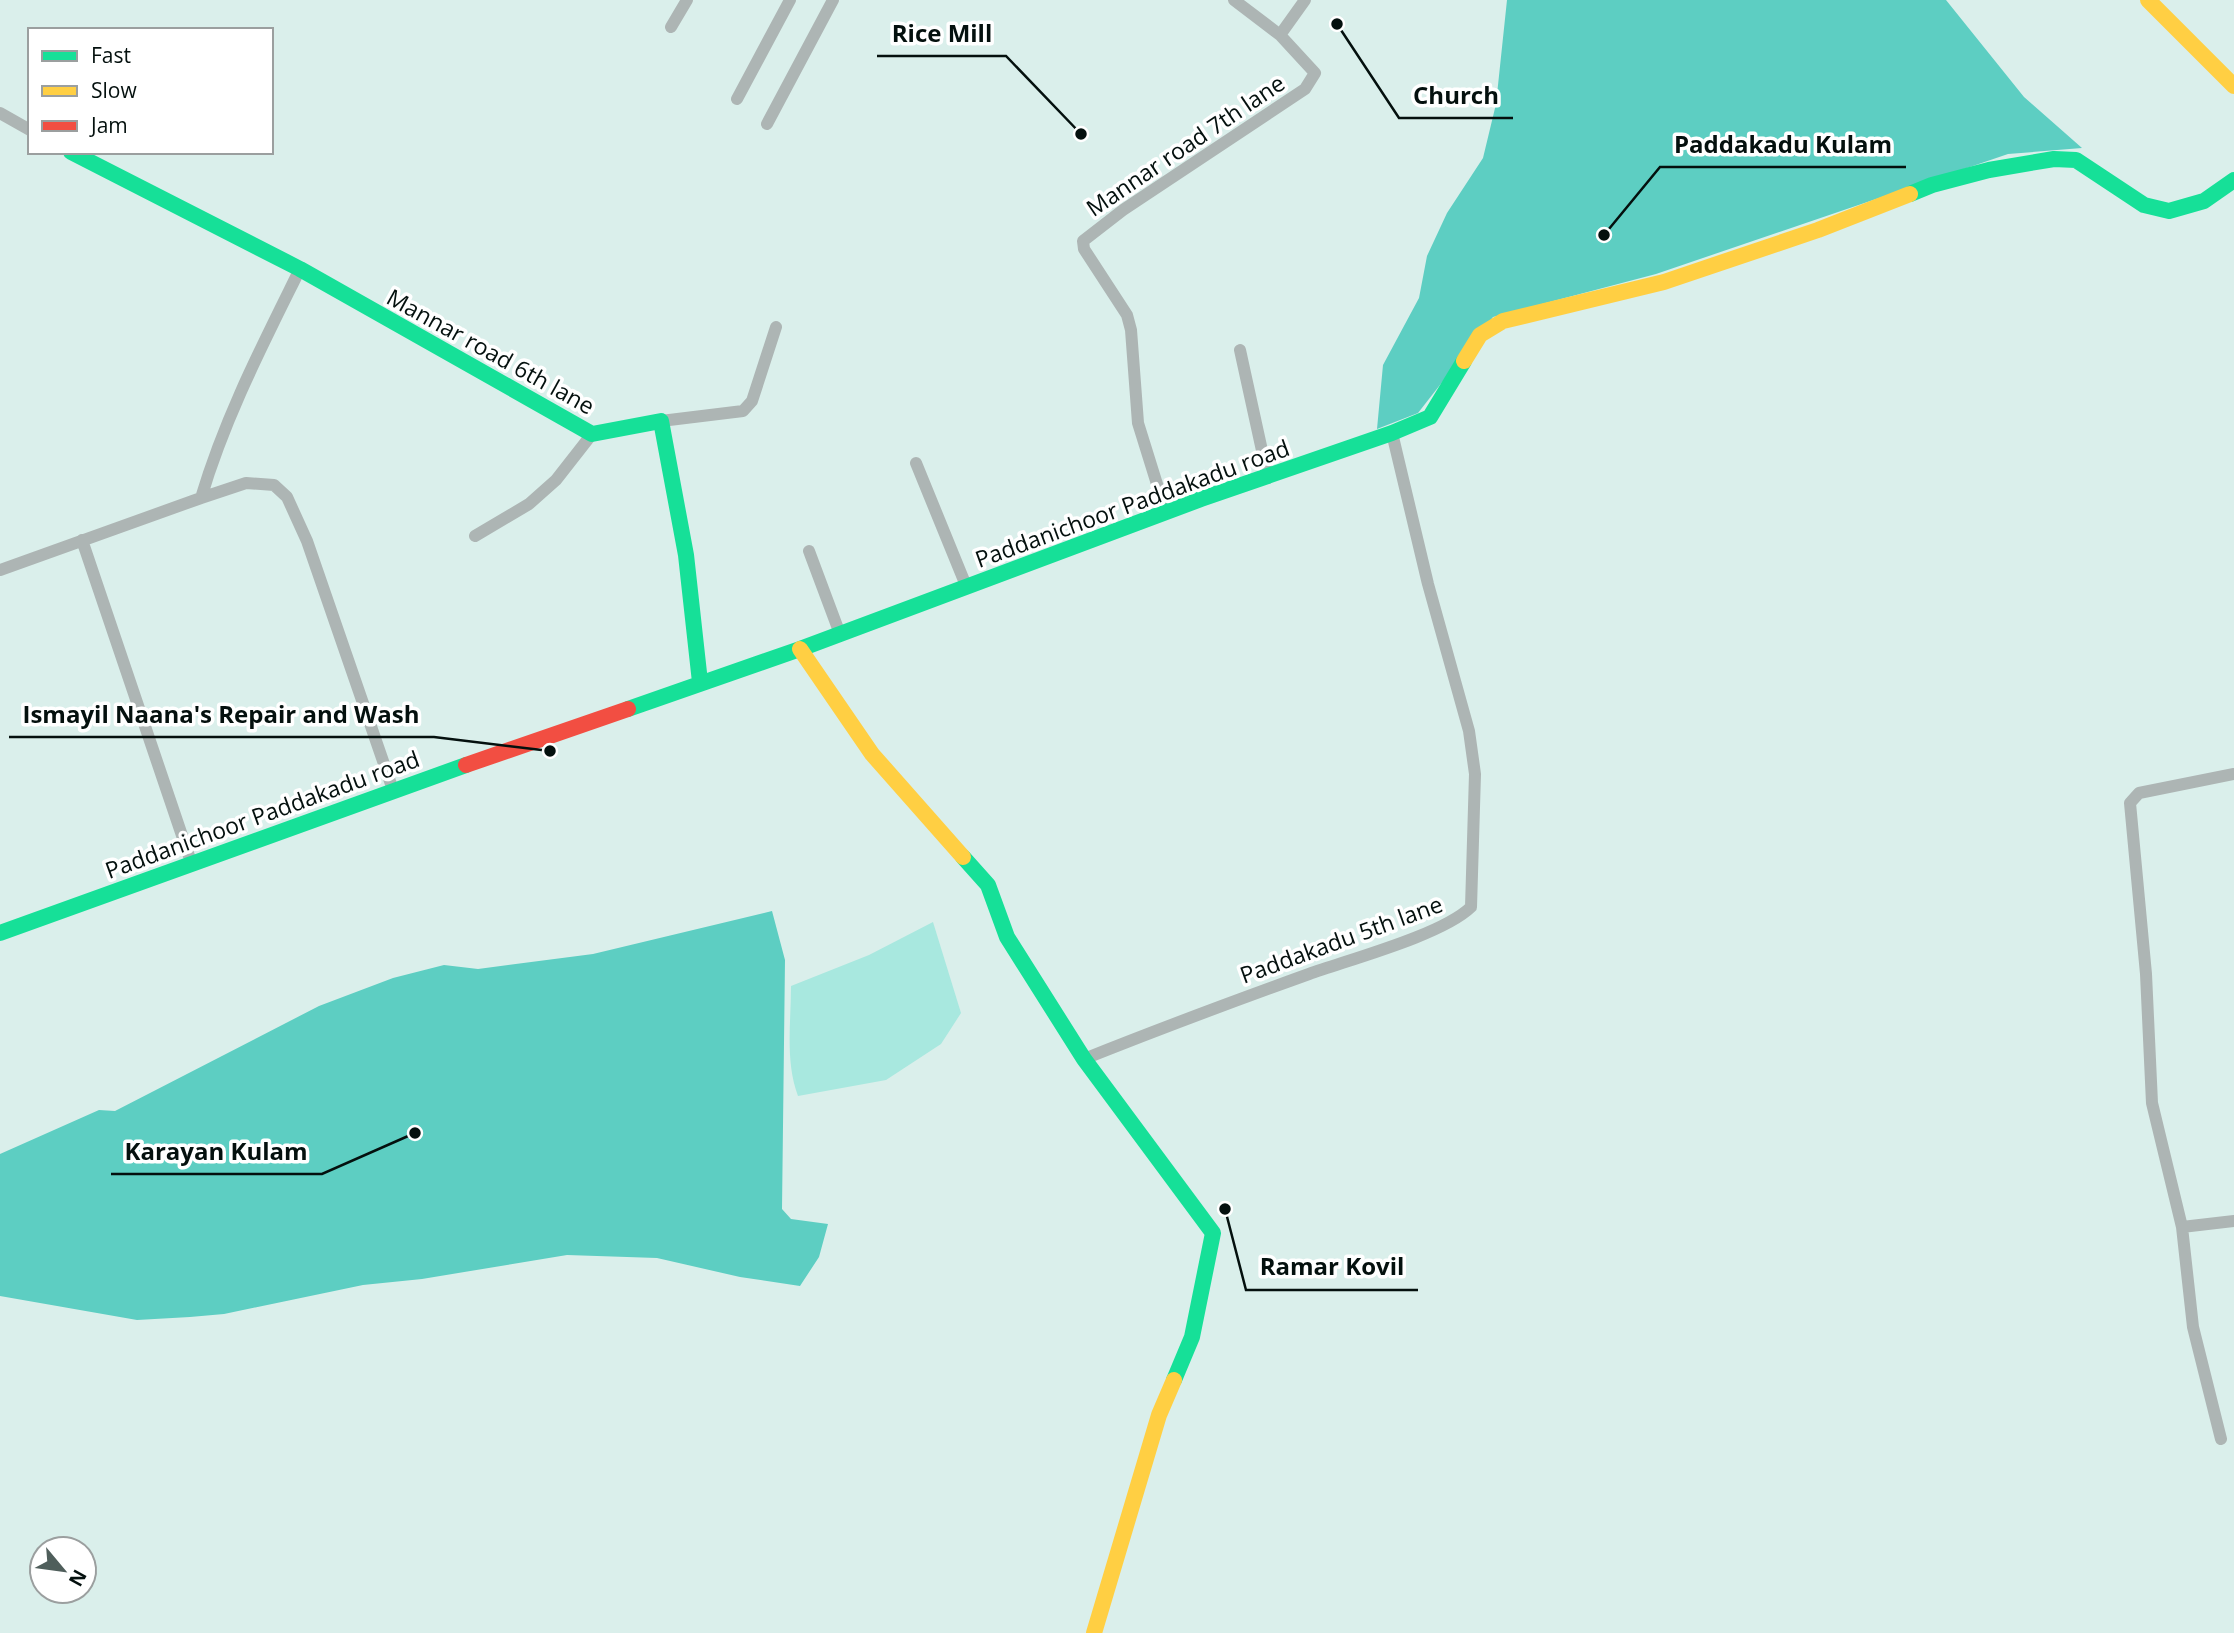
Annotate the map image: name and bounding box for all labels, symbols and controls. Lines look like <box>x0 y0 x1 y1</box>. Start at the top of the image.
callout: Rice Mill <box>877 11 1006 56</box>
text: Rice Mill <box>892 16 992 49</box>
legend <box>28 28 273 154</box>
text: Fast <box>91 41 131 69</box>
street label: Mannar road 7th lane <box>1079 67 1291 223</box>
callout: Church <box>1399 73 1513 118</box>
text: Slow <box>91 76 137 104</box>
text: Church <box>1413 78 1499 111</box>
text: Jam <box>89 111 128 139</box>
callout: Paddakadu Kulam <box>1660 122 1906 167</box>
text: Paddakadu Kulam <box>1674 127 1892 160</box>
street label: Mannar road 6th lane <box>381 281 601 421</box>
street label: Paddanichoor Paddakadu road <box>970 431 1294 575</box>
callout: Ismayil Naana's Repair and Wash <box>9 692 434 737</box>
text: Ismayil Naana's Repair and Wash <box>22 697 420 730</box>
street label: Paddanichoor Paddakadu road <box>100 742 424 886</box>
street label: Paddakadu 5th lane <box>1235 887 1447 991</box>
callout: Karayan Kulam <box>111 1129 322 1174</box>
text: Karayan Kulam <box>124 1134 308 1167</box>
callout: Ramar Kovil <box>1246 1245 1418 1290</box>
text: Ramar Kovil <box>1260 1249 1404 1282</box>
north arrow <box>28 1535 98 1605</box>
text: N <box>63 1565 93 1591</box>

